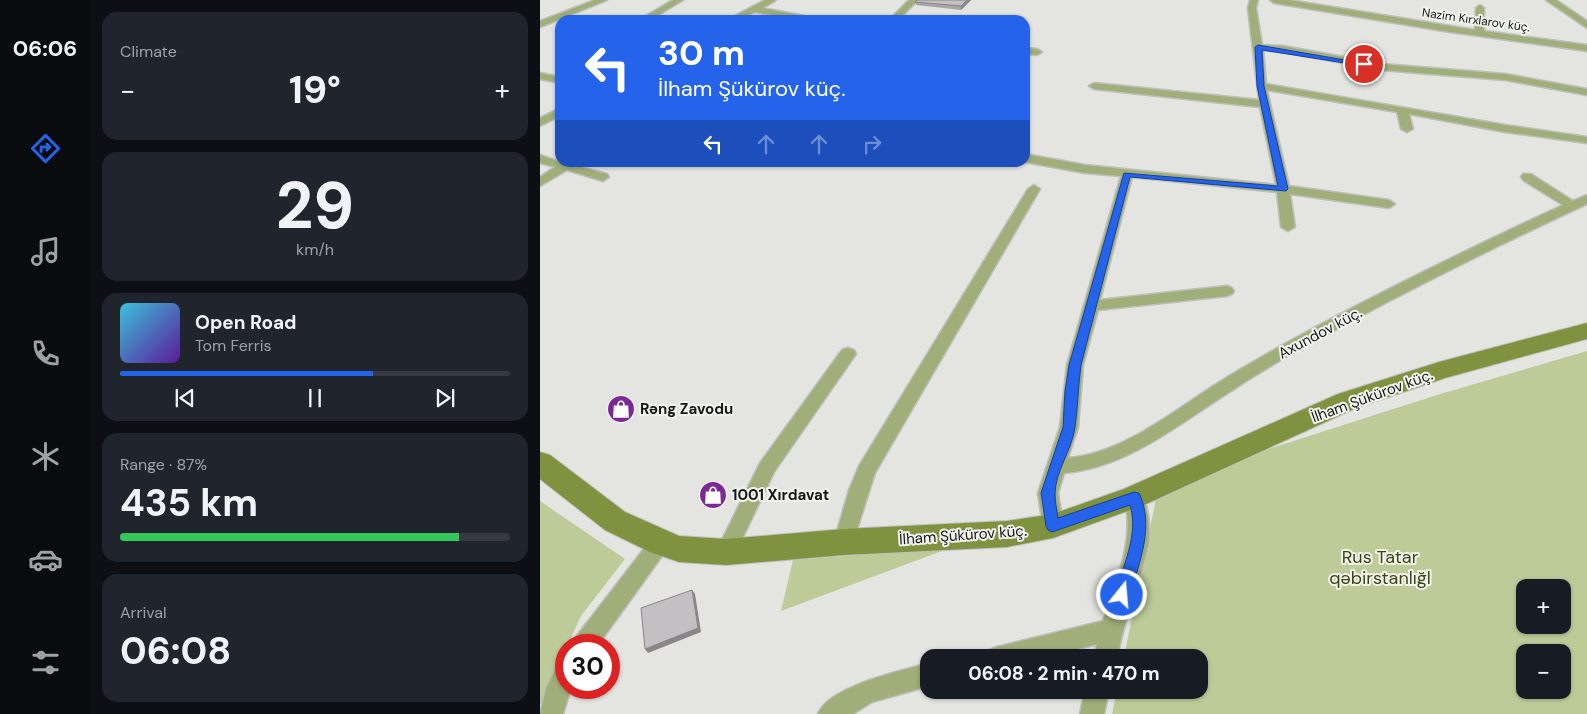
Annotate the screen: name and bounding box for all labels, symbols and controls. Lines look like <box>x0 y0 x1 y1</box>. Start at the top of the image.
street label: Nazim Kırxlarov küç. <box>1421 4 1531 36</box>
text: 30 m <box>658 30 745 76</box>
text: 06:06 <box>13 34 77 63</box>
icon: left <box>575 35 640 100</box>
text: Climate <box>120 41 177 62</box>
pin <box>1343 43 1385 85</box>
icon: arrive <box>1350 50 1378 78</box>
text: 19° <box>289 65 341 115</box>
text: − <box>120 72 135 109</box>
text: + <box>495 72 510 109</box>
text: İlham Şükürov küç. <box>658 74 846 103</box>
icon: left <box>699 130 727 158</box>
icon: ahead <box>752 130 780 158</box>
icon: ahead <box>805 130 833 158</box>
icon: right <box>858 130 886 158</box>
icon: directions <box>28 131 63 166</box>
text: 29 <box>276 164 354 248</box>
icon: music <box>28 234 63 269</box>
text: km/h <box>296 239 334 260</box>
street label: Axundov küç. <box>1275 303 1365 363</box>
text: Open Road <box>195 310 297 335</box>
text: Tom Ferris <box>195 335 272 356</box>
icon: phone <box>28 336 63 371</box>
street label: İlham Şükürov küç. <box>1309 365 1436 427</box>
icon: previous <box>171 384 199 412</box>
icon: pause <box>301 384 329 412</box>
icon: next <box>431 384 459 412</box>
shop icon: Rəng Zavodu <box>606 394 636 424</box>
place label: Rəng Zavodu <box>640 399 733 419</box>
icon: climate <box>28 439 63 474</box>
text: Range · 87% <box>120 454 207 475</box>
text: 435 km <box>120 478 258 528</box>
shop icon: 1001 Xırdavat <box>698 480 728 510</box>
place label: 1001 Xırdavat <box>732 485 829 505</box>
street label: İlham Şükürov küç. <box>899 521 1027 549</box>
icon: car <box>28 542 63 577</box>
park label: Rus Tatar qəbirstanlığl <box>1329 545 1431 590</box>
position arrow <box>1095 568 1147 620</box>
map controls <box>1516 579 1571 699</box>
button: + <box>1516 579 1571 634</box>
text: Arrival <box>120 602 167 623</box>
text: 06:08 <box>120 626 231 676</box>
speed limit sign: 30 <box>555 634 620 699</box>
button: − <box>1516 644 1571 699</box>
icon: filters <box>28 645 63 680</box>
text: 06:08 · 2 min · 470 m <box>968 661 1160 686</box>

